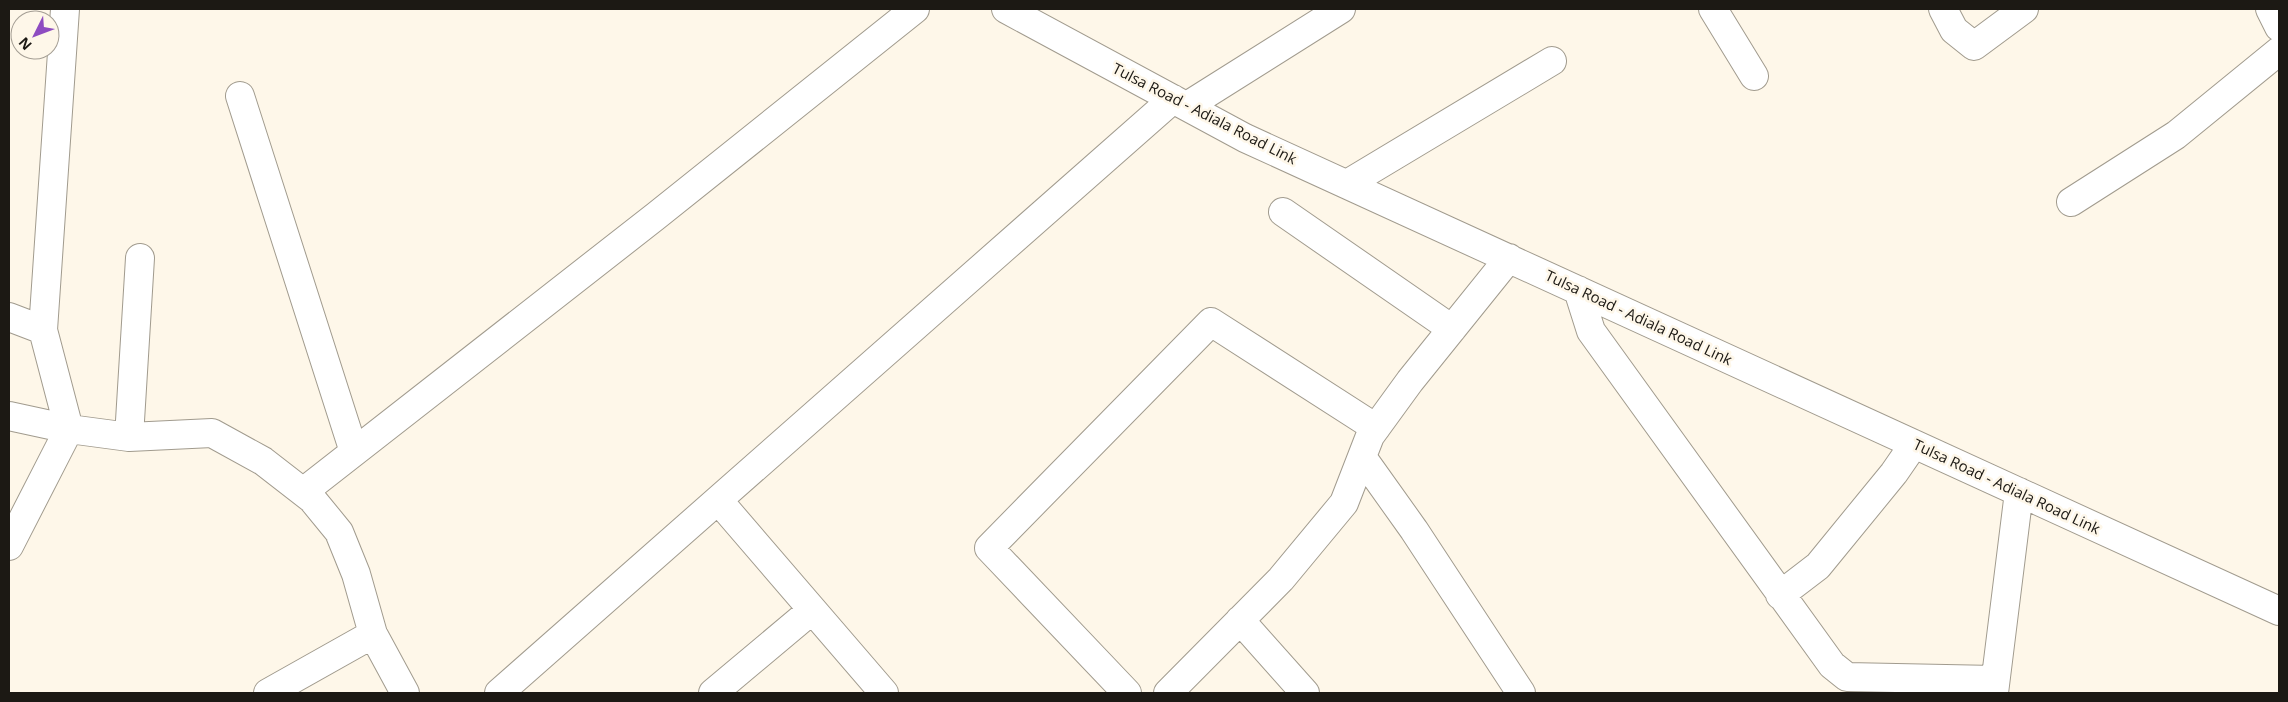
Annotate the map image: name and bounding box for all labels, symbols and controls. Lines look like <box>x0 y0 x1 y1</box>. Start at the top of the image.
north arrow <box>10 10 60 60</box>
text: N <box>14 33 36 55</box>
street label: Tulsa Road - Adiala Road Link <box>1109 58 1301 168</box>
street label: Tulsa Road - Adiala Road Link <box>1542 265 1736 369</box>
street label: Tulsa Road - Adiala Road Link <box>1910 434 2104 538</box>

